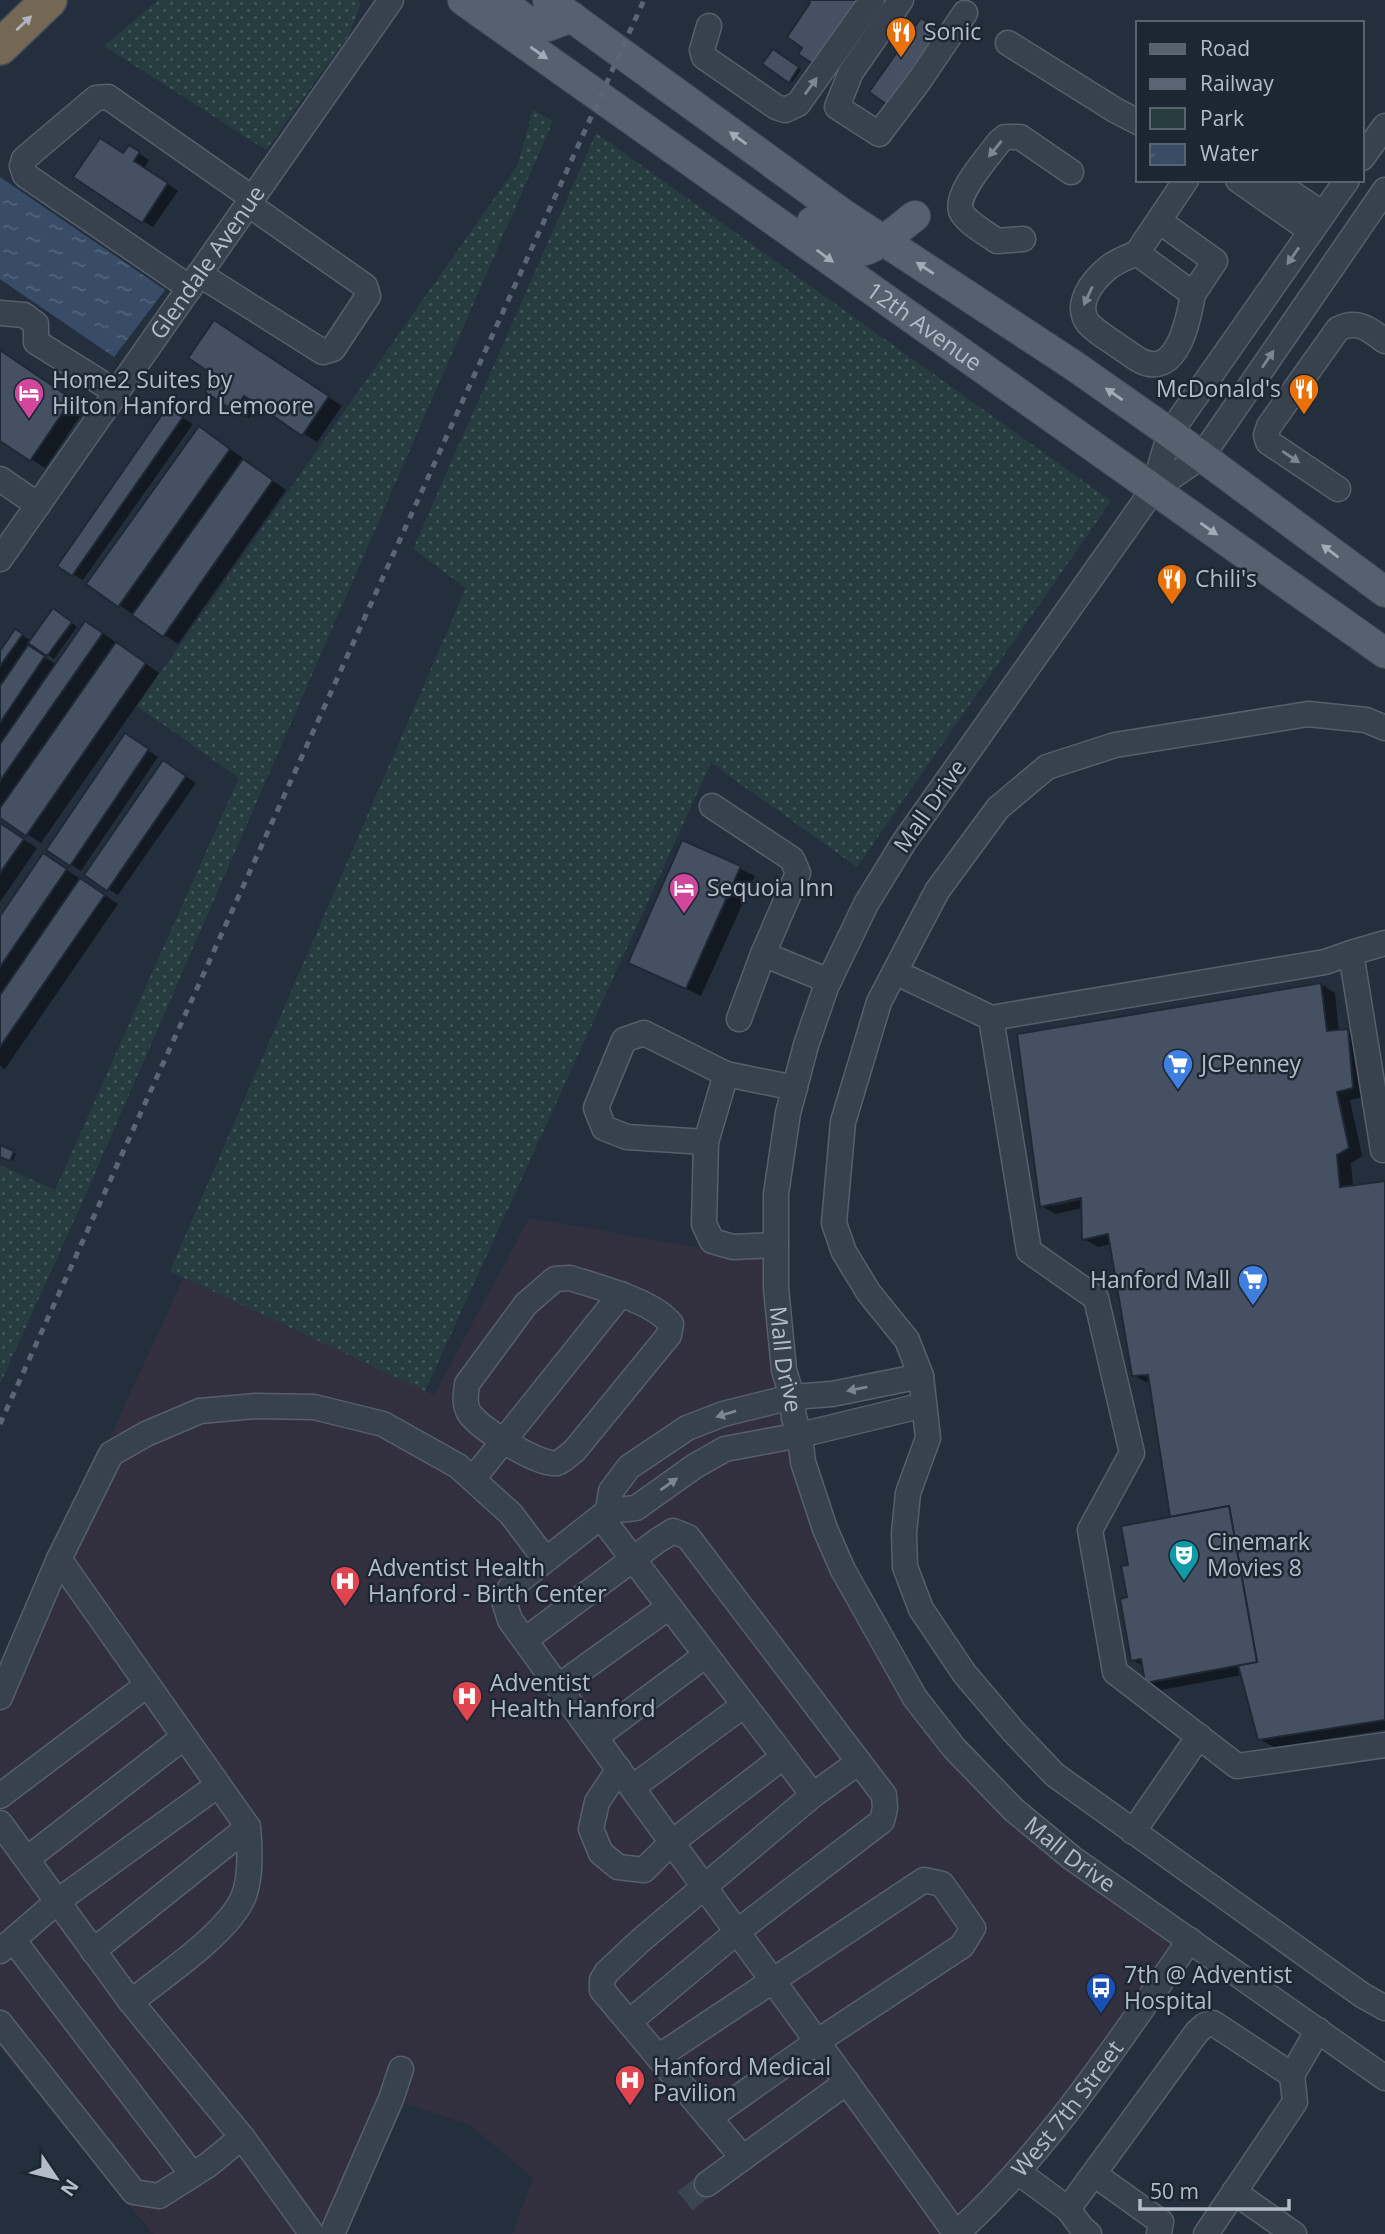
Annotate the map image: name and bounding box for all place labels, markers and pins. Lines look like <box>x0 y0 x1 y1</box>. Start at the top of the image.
restaurant icon: Sonic <box>884 15 918 59</box>
place label: Sonic <box>924 15 981 47</box>
place label: Home2 Suites by Hilton Hanford Lemoore <box>52 363 314 421</box>
place label: McDonald's <box>1156 372 1281 404</box>
restaurant icon: McDonald's <box>1287 372 1321 416</box>
hotel icon: Home2 Suites by Hilton Hanford Lemoore <box>12 376 46 420</box>
restaurant icon: Chili's <box>1155 562 1189 606</box>
place label: Chili's <box>1195 562 1257 594</box>
hotel icon: Sequoia Inn <box>667 871 701 915</box>
place label: Sequoia Inn <box>707 871 834 903</box>
supermarket icon: JCPenney <box>1161 1047 1195 1091</box>
place label: JCPenney <box>1199 1047 1302 1079</box>
place label: Hanford Mall <box>1090 1263 1230 1295</box>
supermarket icon: Hanford Mall <box>1236 1263 1270 1307</box>
place label: Cinemark Movies 8 <box>1207 1525 1310 1583</box>
theatre icon: Cinemark Movies 8 <box>1167 1538 1201 1582</box>
place label: Adventist Health Hanford - Birth Center <box>368 1551 607 1609</box>
hospital icon: Adventist Health Hanford - Birth Center <box>328 1564 362 1608</box>
place label: Adventist Health Hanford <box>490 1666 656 1724</box>
hospital icon: Adventist Health Hanford <box>450 1679 484 1723</box>
place label: 7th @ Adventist Hospital <box>1124 1958 1292 2016</box>
bus stop icon: 7th @ Adventist Hospital <box>1084 1971 1118 2015</box>
place label: Hanford Medical Pavilion <box>653 2050 831 2108</box>
hospital icon: Hanford Medical Pavilion <box>613 2063 647 2107</box>

